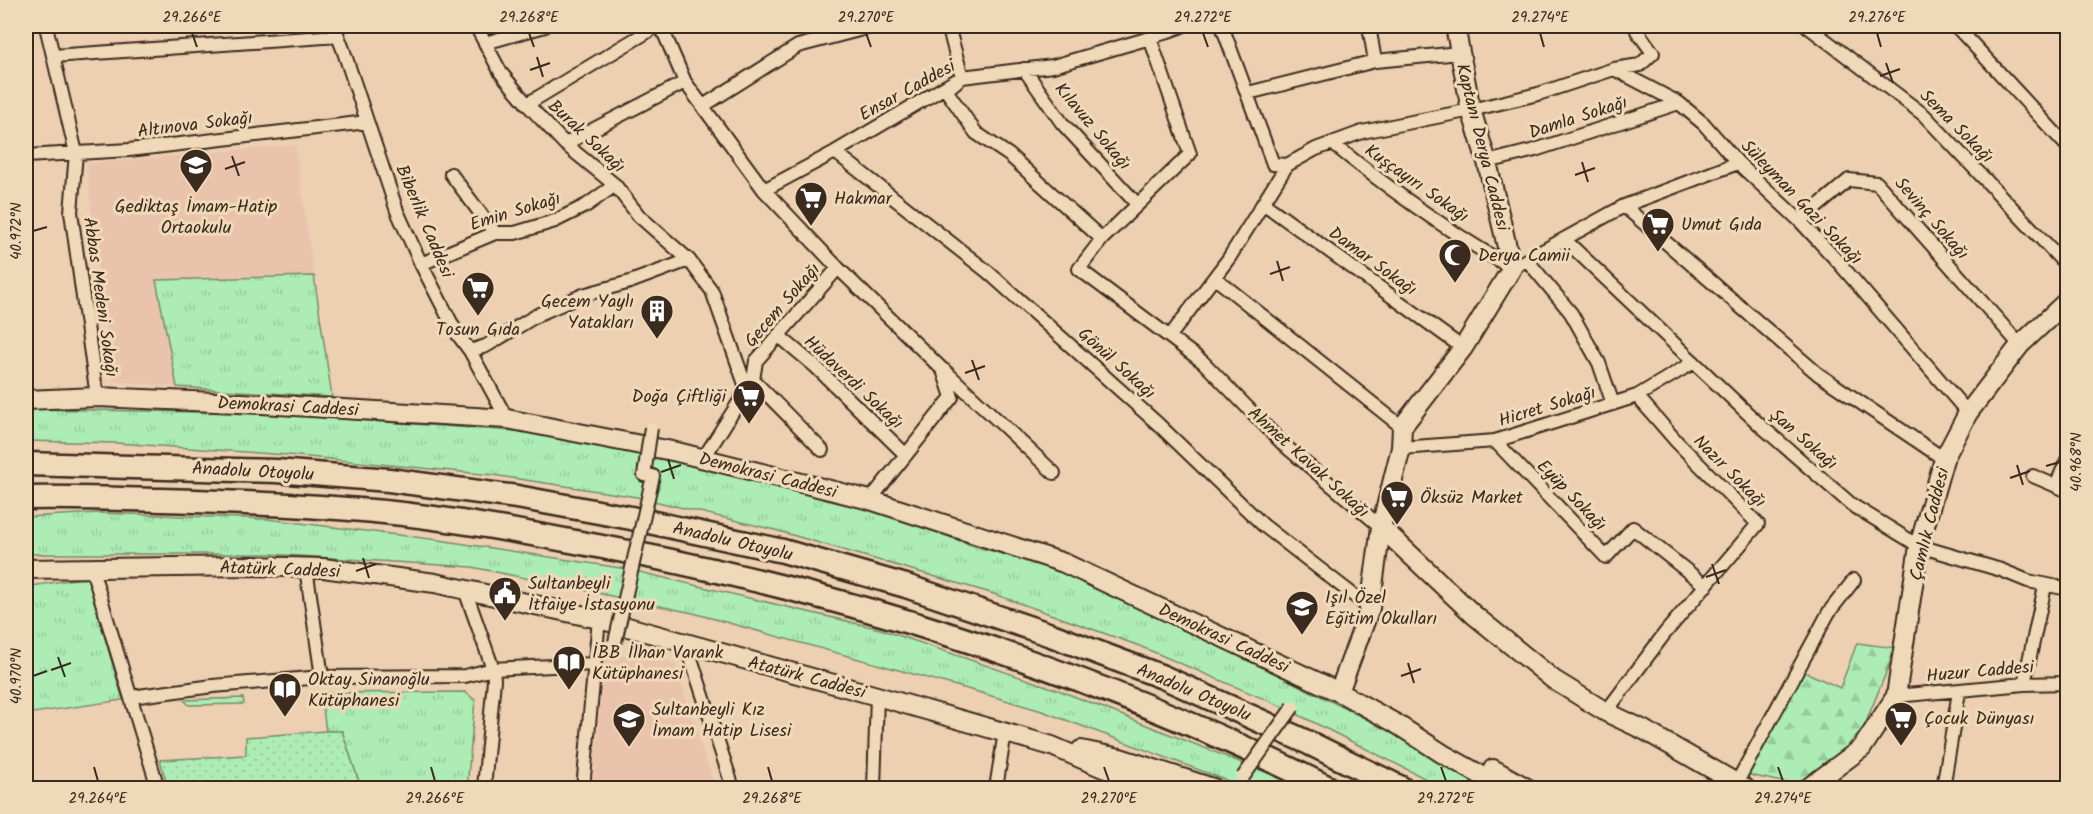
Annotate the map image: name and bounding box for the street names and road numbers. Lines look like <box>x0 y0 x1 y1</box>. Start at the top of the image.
street label: Ensar Caddesi <box>854 52 962 130</box>
street label: Kaptanı Derya Caddesi <box>1447 61 1517 235</box>
street label: Kılavuz Sokağı <box>1046 77 1137 177</box>
street label: Sema Sokağı <box>1912 83 2000 171</box>
street label: Damla Sokağı <box>1525 89 1632 148</box>
street label: Burak Sokağı <box>540 93 632 181</box>
street label: Altınova Sokağı <box>136 104 254 147</box>
street label: Süleyman Gazi Sokağı <box>1733 134 1869 273</box>
street label: Kuşçayırı Sokağı <box>1358 137 1475 231</box>
street label: Biberlik Caddesi <box>387 160 461 284</box>
street label: Sevinç Sokağı <box>1886 171 1975 267</box>
street label: Emin Sokağı <box>466 185 564 240</box>
street label: Abbas Medeni Sokağı <box>74 215 125 379</box>
street label: Damar Sokağı <box>1322 220 1423 304</box>
street label: Gecem Sokağı <box>738 257 828 355</box>
street label: Gönül Sokağı <box>1070 321 1162 407</box>
street label: Hüdaverdi Sokağı <box>796 329 910 437</box>
street label: Hicret Sokağı <box>1495 379 1600 436</box>
street label: Demokrasi Caddesi <box>217 389 360 426</box>
street label: Ahmet Kavak Sokağı <box>1240 400 1376 526</box>
street label: Şan Sokağı <box>1762 402 1844 478</box>
street label: Nazır Sokağı <box>1685 429 1772 516</box>
street label: Demokrasi Caddesi <box>696 445 840 508</box>
street label: Eyüp Sokağı <box>1529 453 1613 539</box>
street label: Anadolu Otoyolu <box>191 455 315 490</box>
street label: Çamlık Caddesi <box>1902 464 1959 584</box>
street label: Anadolu Otoyolu <box>670 515 796 570</box>
street label: Atatürk Caddesi <box>219 554 342 587</box>
street label: Demokrasi Caddesi <box>1153 596 1294 683</box>
street label: Atatürk Caddesi <box>745 649 869 708</box>
street label: Huzur Caddesi <box>1925 653 2036 692</box>
street label: Anadolu Otoyolu <box>1131 656 1256 731</box>

